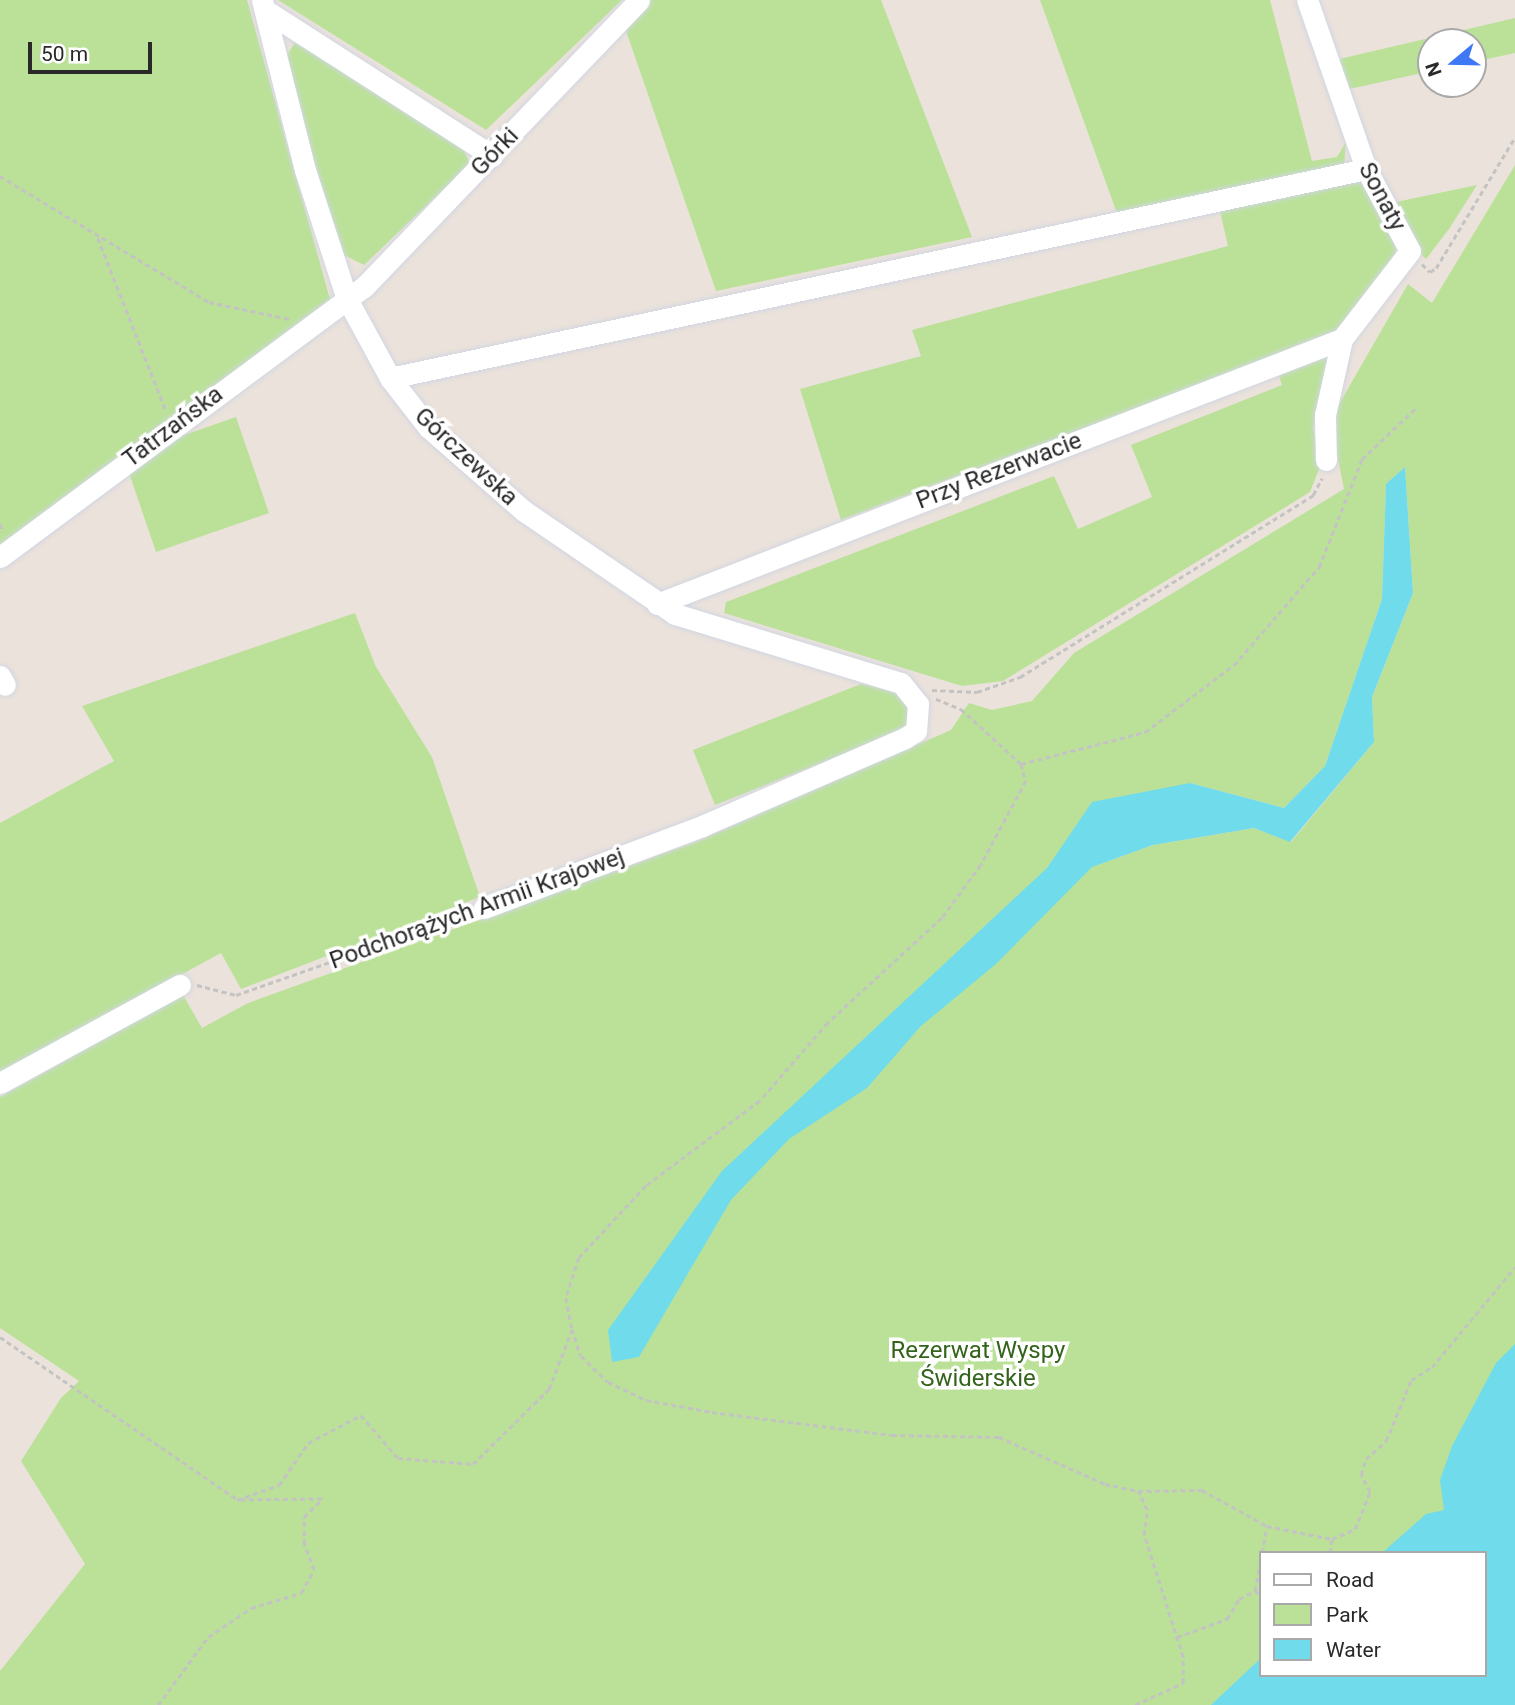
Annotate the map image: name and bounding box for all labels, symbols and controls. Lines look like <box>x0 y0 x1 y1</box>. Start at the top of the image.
scale bar <box>32 28 156 72</box>
north arrow <box>1417 28 1487 98</box>
text: 50 m <box>41 42 88 66</box>
text: N <box>1421 59 1447 79</box>
street label: Górki <box>465 122 525 182</box>
street label: Sonaty <box>1352 158 1412 236</box>
street label: Tatrzańska <box>117 380 229 474</box>
street label: Górczewska <box>408 402 524 512</box>
street label: Przy Rezerwacie <box>912 426 1086 516</box>
street label: Podchorążych Armii Krajowej <box>326 842 628 976</box>
park label: Rezerwat Wyspy Świderskie <box>891 1337 1065 1393</box>
legend <box>1260 1551 1487 1677</box>
text: Road <box>1326 1568 1374 1592</box>
text: Park <box>1326 1603 1368 1627</box>
text: Water <box>1326 1638 1381 1662</box>

